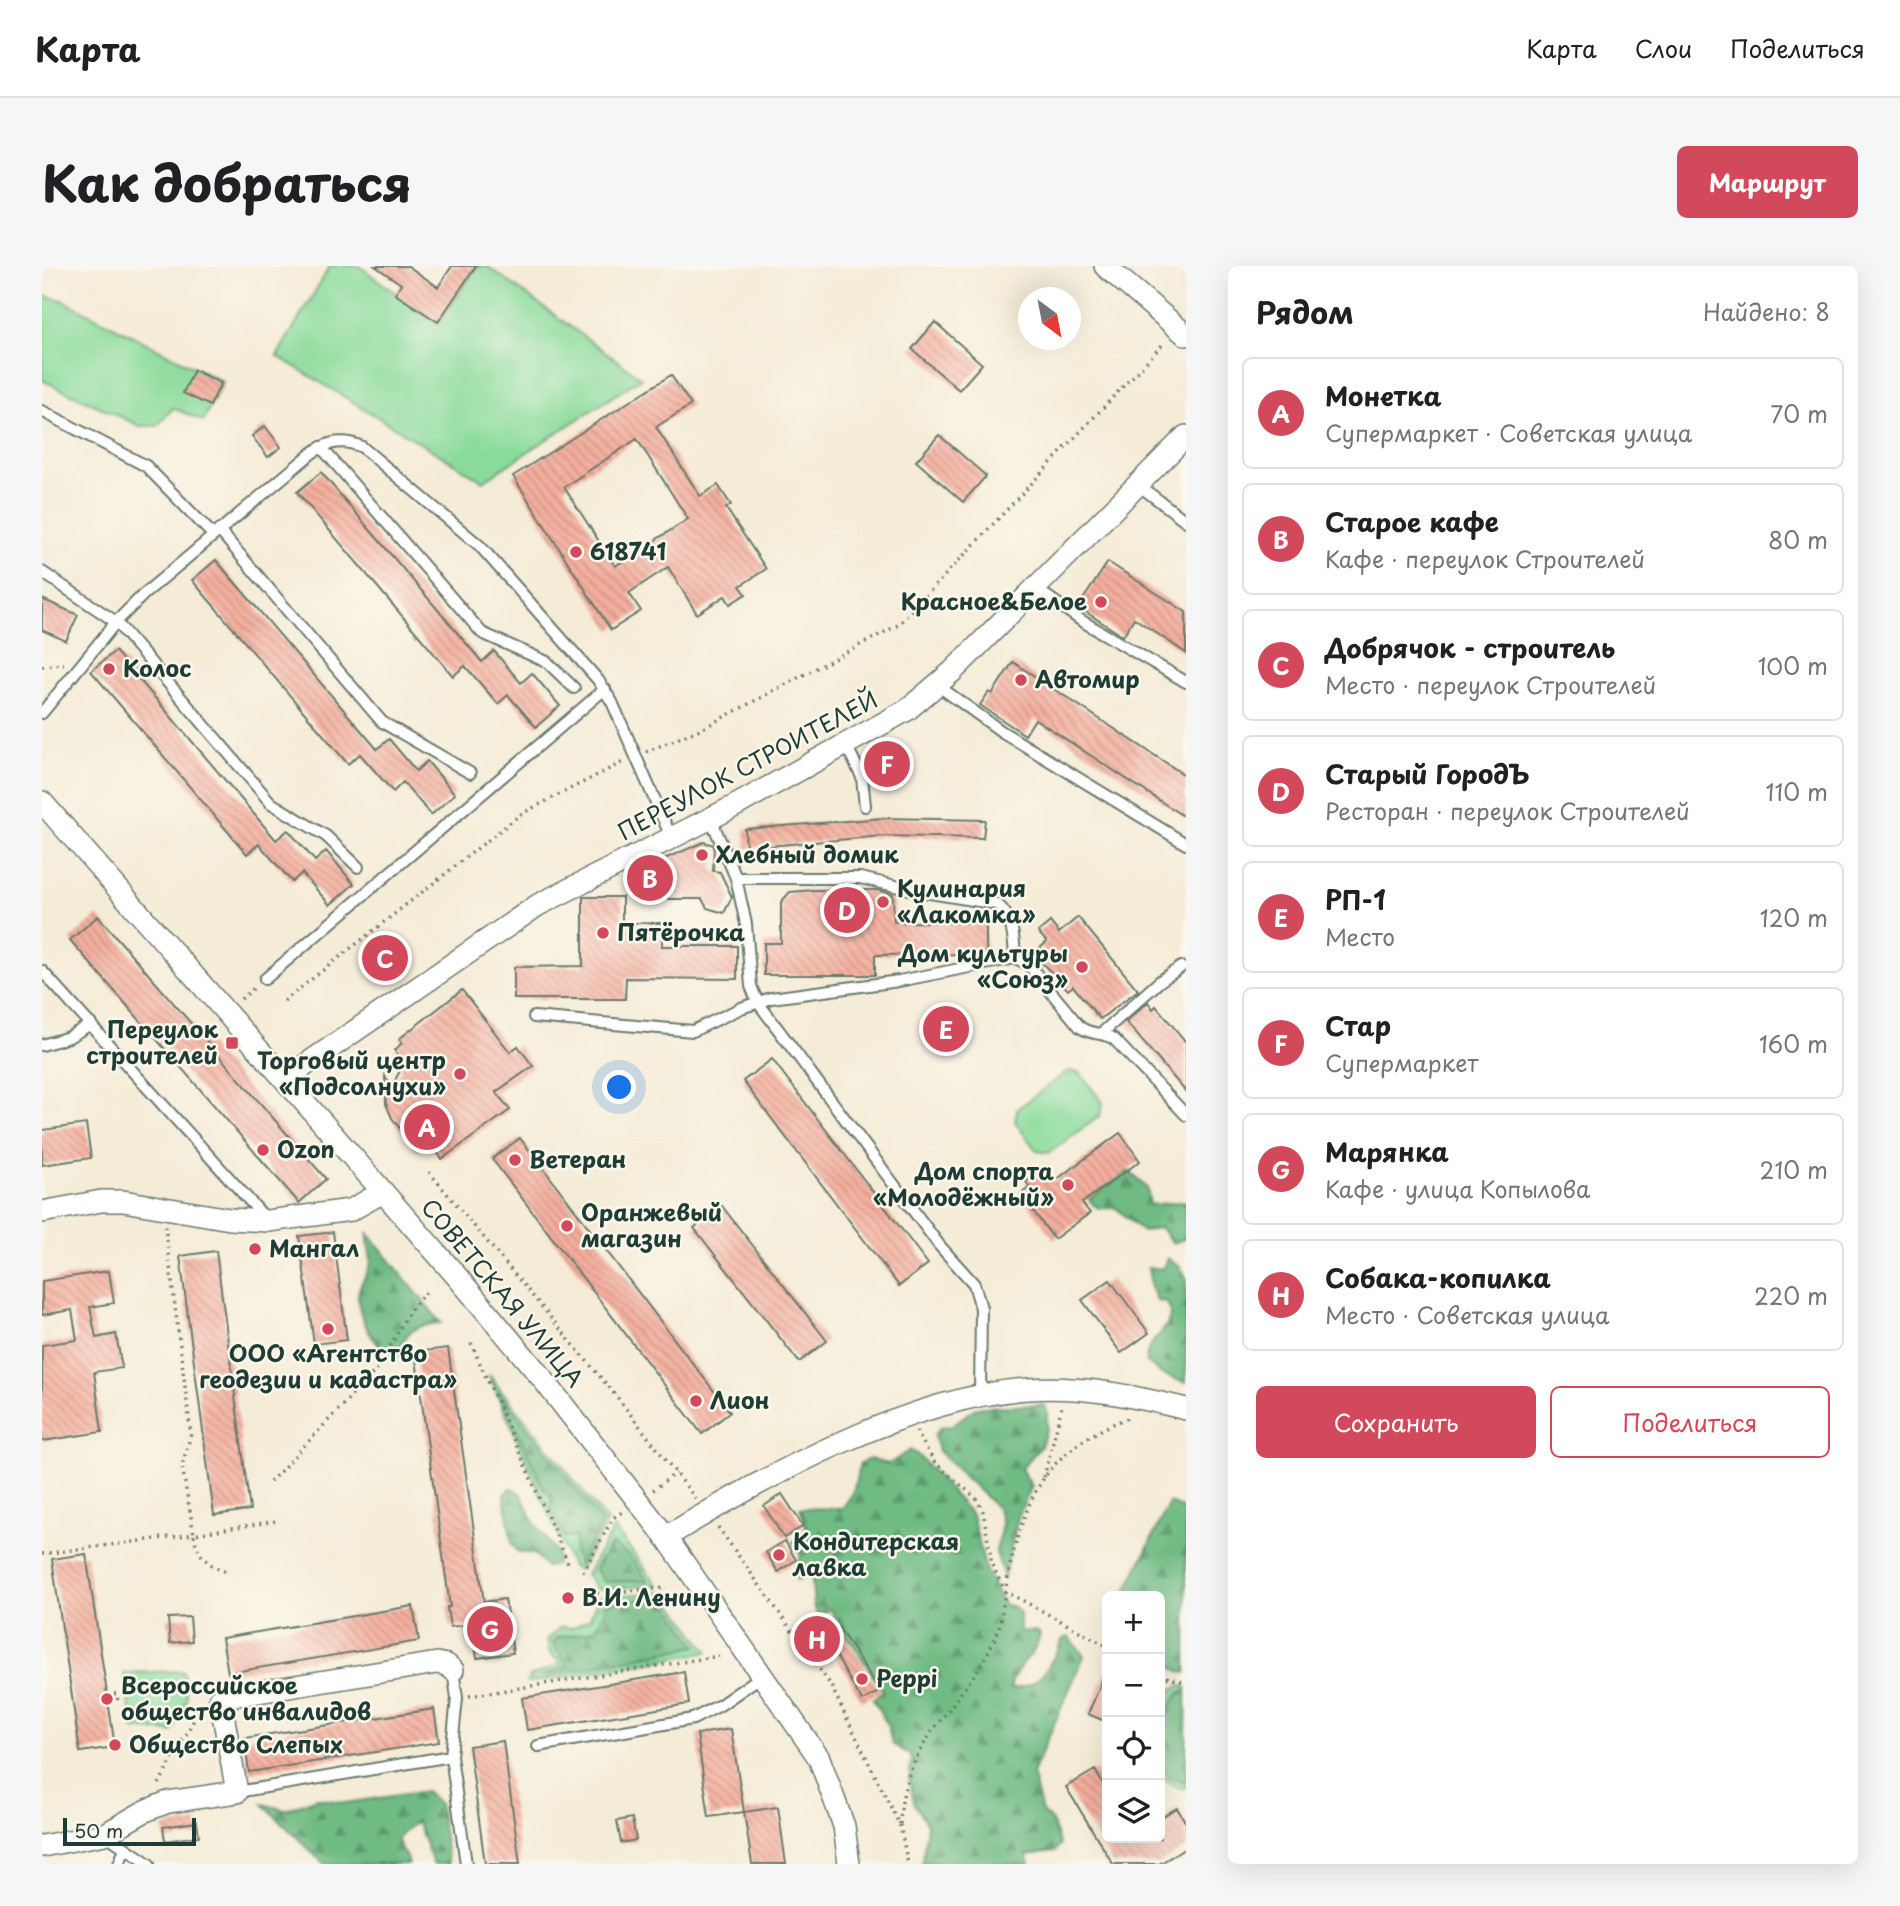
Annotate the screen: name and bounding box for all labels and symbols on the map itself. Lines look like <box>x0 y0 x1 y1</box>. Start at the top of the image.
north arrow <box>1018 287 1081 350</box>
place label: 618741 <box>590 533 667 568</box>
marker: 618741 <box>568 544 584 560</box>
place label: Красное&Белое <box>901 583 1087 618</box>
marker: Красное&Белое <box>1093 594 1109 610</box>
place label: Колос <box>123 650 192 685</box>
marker: Колос <box>101 661 117 677</box>
place label: Автомир <box>1035 661 1140 696</box>
marker: Автомир <box>1013 672 1029 688</box>
street label: ПЕРЕУЛОК СТРОИТЕЛЕЙ <box>611 681 884 848</box>
pin: F <box>864 738 910 790</box>
place label: Хлебный домик <box>716 836 899 871</box>
marker: Хлебный домик <box>694 847 710 863</box>
pin: B <box>627 852 673 904</box>
place label: Кулинария «Лакомка» <box>897 870 1036 931</box>
pin: D <box>824 884 870 936</box>
marker: Кулинария «Лакомка» <box>875 894 891 910</box>
place label: Пятёрочка <box>617 914 745 949</box>
marker: Пятёрочка <box>595 925 611 941</box>
pin: C <box>362 932 408 984</box>
place label: Дом культуры «Союз» <box>898 935 1068 996</box>
marker: Дом культуры «Союз» <box>1074 959 1090 975</box>
pin: E <box>923 1003 969 1055</box>
place label: Переулок строителей <box>86 1011 218 1072</box>
marker: Переулок строителей <box>224 1035 240 1051</box>
place label: Торговый центр «Подсолнухи» <box>257 1042 446 1103</box>
marker: Торговый центр «Подсолнухи» <box>452 1066 468 1082</box>
your location <box>602 1070 636 1104</box>
pin: A <box>404 1101 450 1153</box>
place label: Ozon <box>277 1131 335 1166</box>
place label: Ветеран <box>529 1141 626 1176</box>
marker: Ozon <box>255 1142 271 1158</box>
marker: Ветеран <box>507 1152 523 1168</box>
place label: Дом спорта «Молодёжный» <box>873 1153 1054 1214</box>
marker: Дом спорта «Молодёжный» <box>1060 1177 1076 1193</box>
street label: СОВЕТСКАЯ УЛИЦА <box>414 1190 593 1394</box>
place label: Оранжевый магазин <box>581 1194 722 1255</box>
marker: Оранжевый магазин <box>559 1218 575 1234</box>
place label: Мангал <box>269 1230 359 1265</box>
marker: Мангал <box>247 1241 263 1257</box>
marker: ООО «Агентство геодезии и кадастра» <box>320 1321 336 1337</box>
place label: ООО «Агентство геодезии и кадастра» <box>199 1335 457 1396</box>
place label: Лион <box>710 1382 769 1417</box>
marker: Лион <box>688 1393 704 1409</box>
place label: Кондитерская лавка <box>792 1523 959 1584</box>
marker: Кондитерская лавка <box>771 1547 787 1563</box>
place label: В.И. Ленину <box>582 1579 721 1614</box>
marker: В.И. Ленину <box>560 1590 576 1606</box>
pin: G <box>467 1603 513 1655</box>
pin: H <box>794 1613 840 1665</box>
place label: Peppi <box>876 1660 937 1695</box>
place label: Всероссийское общество инвалидов <box>121 1667 371 1728</box>
marker: Peppi <box>854 1671 870 1687</box>
marker: Всероссийское общество инвалидов <box>99 1691 115 1707</box>
place label: Общество Слепых <box>129 1726 343 1761</box>
marker: Общество Слепых <box>107 1737 123 1753</box>
scale bar <box>63 1815 196 1847</box>

